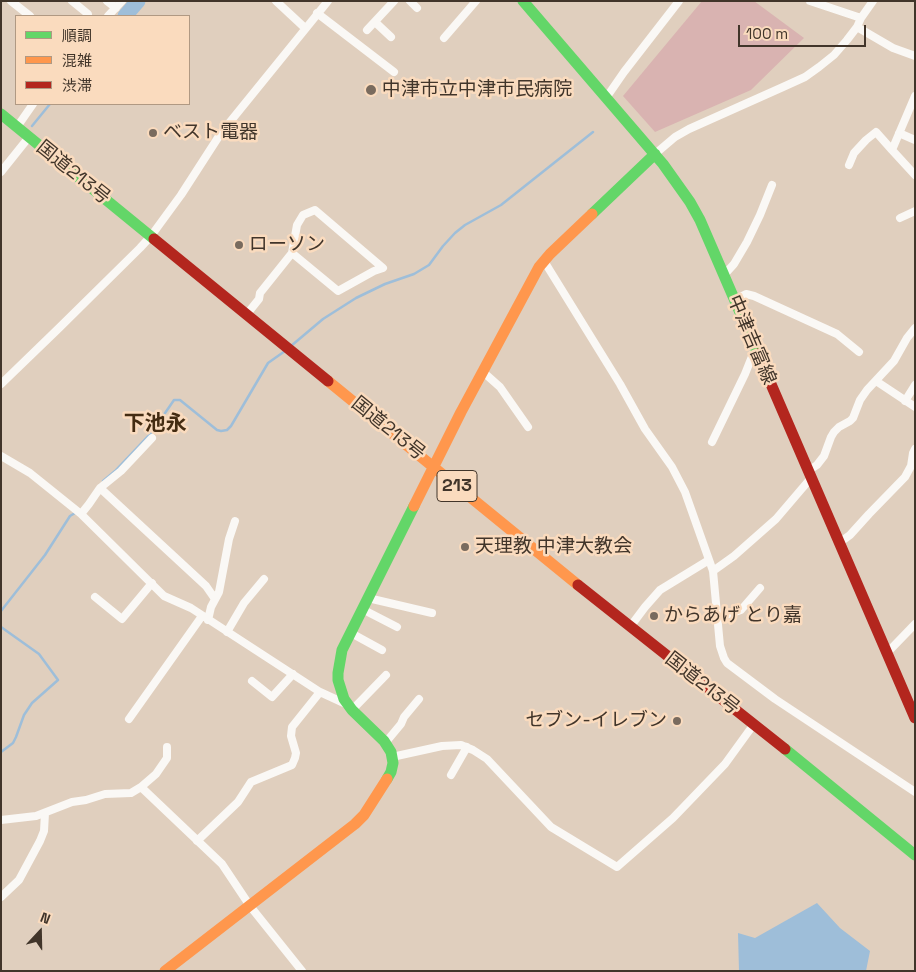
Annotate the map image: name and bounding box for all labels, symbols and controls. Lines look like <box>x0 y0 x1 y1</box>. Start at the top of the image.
legend <box>15 15 190 105</box>
scale bar <box>741 15 868 47</box>
text: 100 m <box>746 24 788 43</box>
text: 順調 <box>62 26 92 45</box>
text: 混雑 <box>62 51 92 70</box>
text: 渋滞 <box>62 76 92 95</box>
place label: 中津市立中津市民病院 <box>382 79 572 101</box>
marker: 中津市立中津市民病院 <box>364 83 378 97</box>
place label: ベスト電器 <box>163 122 258 144</box>
marker: ベスト電器 <box>147 127 159 139</box>
street label: 国道213号 <box>32 136 114 210</box>
place label: ローソン <box>249 234 325 256</box>
marker: ローソン <box>233 239 245 251</box>
street label: 中津吉富線 <box>722 292 780 388</box>
street label: 国道213号 <box>347 392 429 466</box>
district label: 下池永 <box>124 411 186 437</box>
road number: 213 <box>437 471 477 502</box>
place label: 天理教 中津大教会 <box>475 536 632 558</box>
marker: 天理教 中津大教会 <box>459 541 471 553</box>
place label: からあげ とり嘉 <box>664 605 802 627</box>
marker: からあげ とり嘉 <box>648 610 660 622</box>
street label: 国道213号 <box>660 648 744 720</box>
place label: セブン-イレブン <box>525 710 667 732</box>
marker: セブン-イレブン <box>671 715 683 727</box>
north arrow <box>15 907 65 957</box>
text: N <box>38 908 53 928</box>

